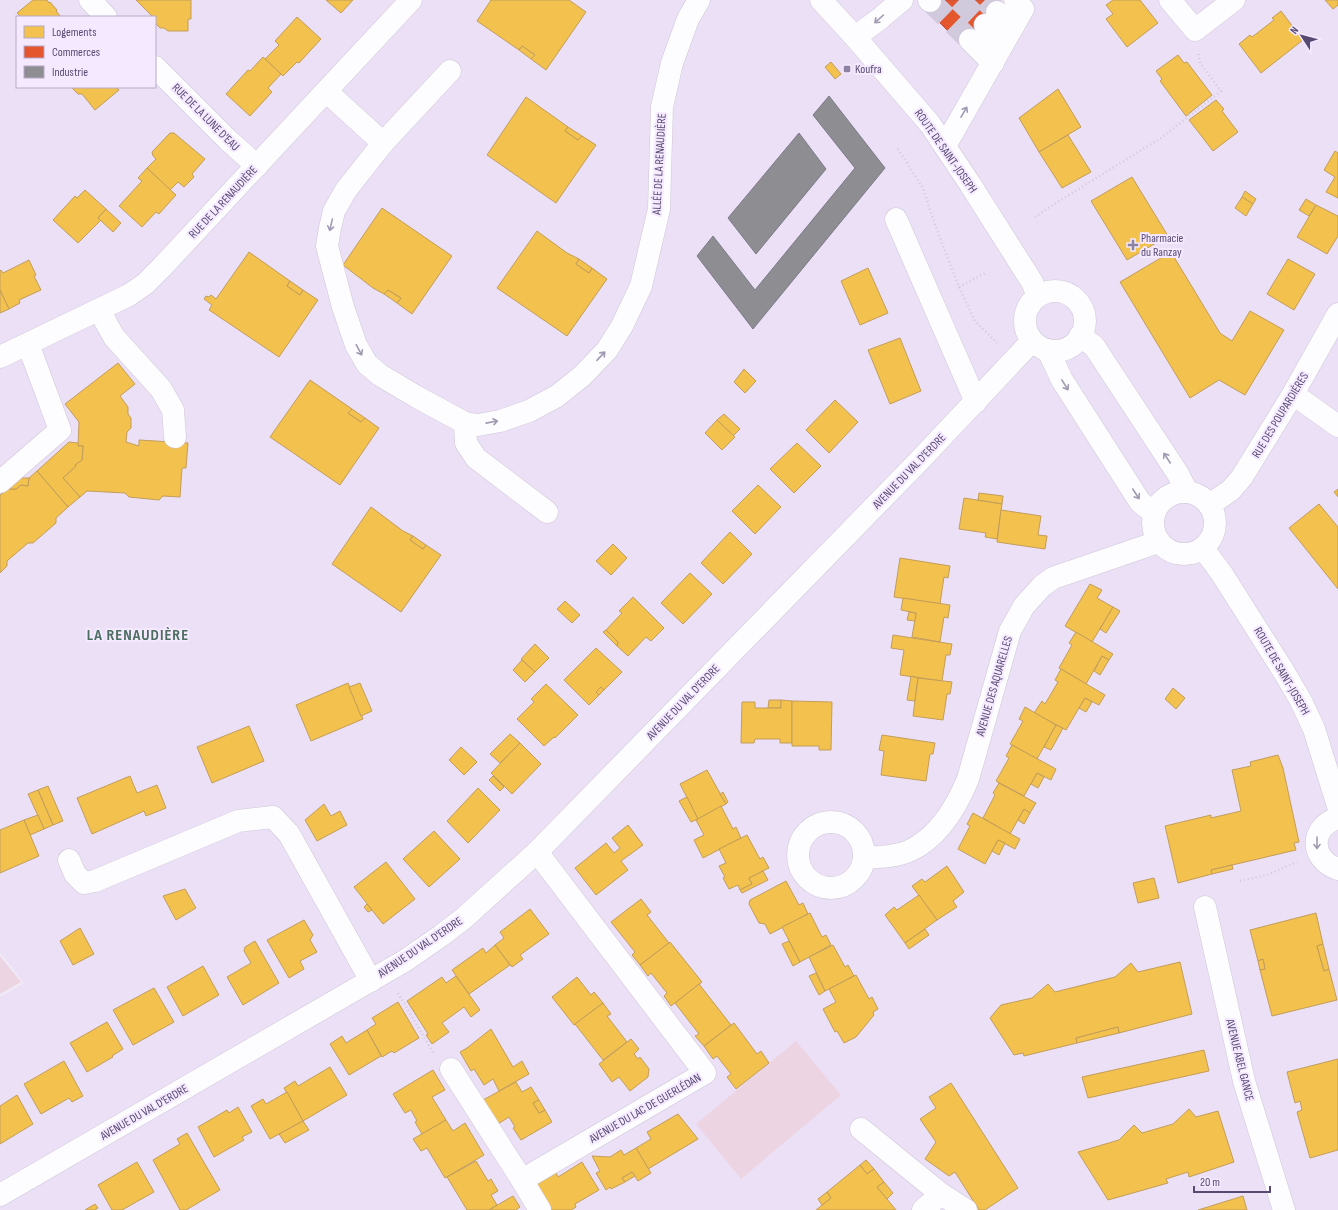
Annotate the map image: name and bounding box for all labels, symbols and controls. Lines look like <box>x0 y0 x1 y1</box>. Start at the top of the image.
one-way arrow <box>874 14 884 24</box>
legend <box>16 16 156 88</box>
north arrow <box>1282 16 1322 56</box>
text: N <box>1287 24 1301 37</box>
text: Logements <box>52 25 96 40</box>
text: Commerces <box>52 45 100 60</box>
place label: Koufra <box>855 62 882 77</box>
marker: Koufra <box>842 64 852 74</box>
text: Industrie <box>52 65 88 80</box>
street label: RUE DE LA LUNE D'EAU <box>169 80 243 154</box>
street label: ROUTE DE SAINT-JOSEPH <box>911 106 980 196</box>
one-way arrow <box>961 106 969 118</box>
street label: ALLÉE DE LA RENAUDIÈRE <box>649 113 670 216</box>
street label: RUE DE LA RENAUDIÈRE <box>186 163 261 242</box>
one-way arrow <box>326 219 334 232</box>
place label: Pharmacie du Ranzay <box>1141 231 1184 260</box>
marker: Pharmacie du Ranzay <box>1128 240 1138 250</box>
one-way arrow <box>356 344 363 356</box>
one-way arrow <box>596 351 606 361</box>
street label: RUE DES POUPARDIÈRES <box>1249 370 1312 461</box>
one-way arrow <box>1061 379 1069 390</box>
one-way arrow <box>485 418 498 426</box>
street label: AVENUE DU VAL D'ERDRE <box>869 430 949 513</box>
one-way arrow <box>1163 452 1171 464</box>
one-way arrow <box>1131 489 1140 500</box>
street label: ROUTE DE SAINT-JOSEPH <box>1250 625 1313 718</box>
district label: LA RENAUDIÈRE <box>87 626 189 645</box>
street label: AVENUE DES AQUARELLES <box>973 634 1016 739</box>
street label: AVENUE DU VAL D'ERDRE <box>643 661 723 744</box>
one-way arrow <box>1313 837 1321 850</box>
street label: AVENUE DU VAL D'ERDRE <box>374 913 466 982</box>
street label: AVENUE ABEL GANCE <box>1222 1017 1257 1103</box>
street label: AVENUE DU LAC DE GUERLÉDAN <box>586 1070 704 1147</box>
street label: AVENUE DU VAL D'ERDRE <box>97 1081 191 1144</box>
scale bar <box>1194 1168 1270 1194</box>
text: 20 m <box>1200 1175 1220 1190</box>

